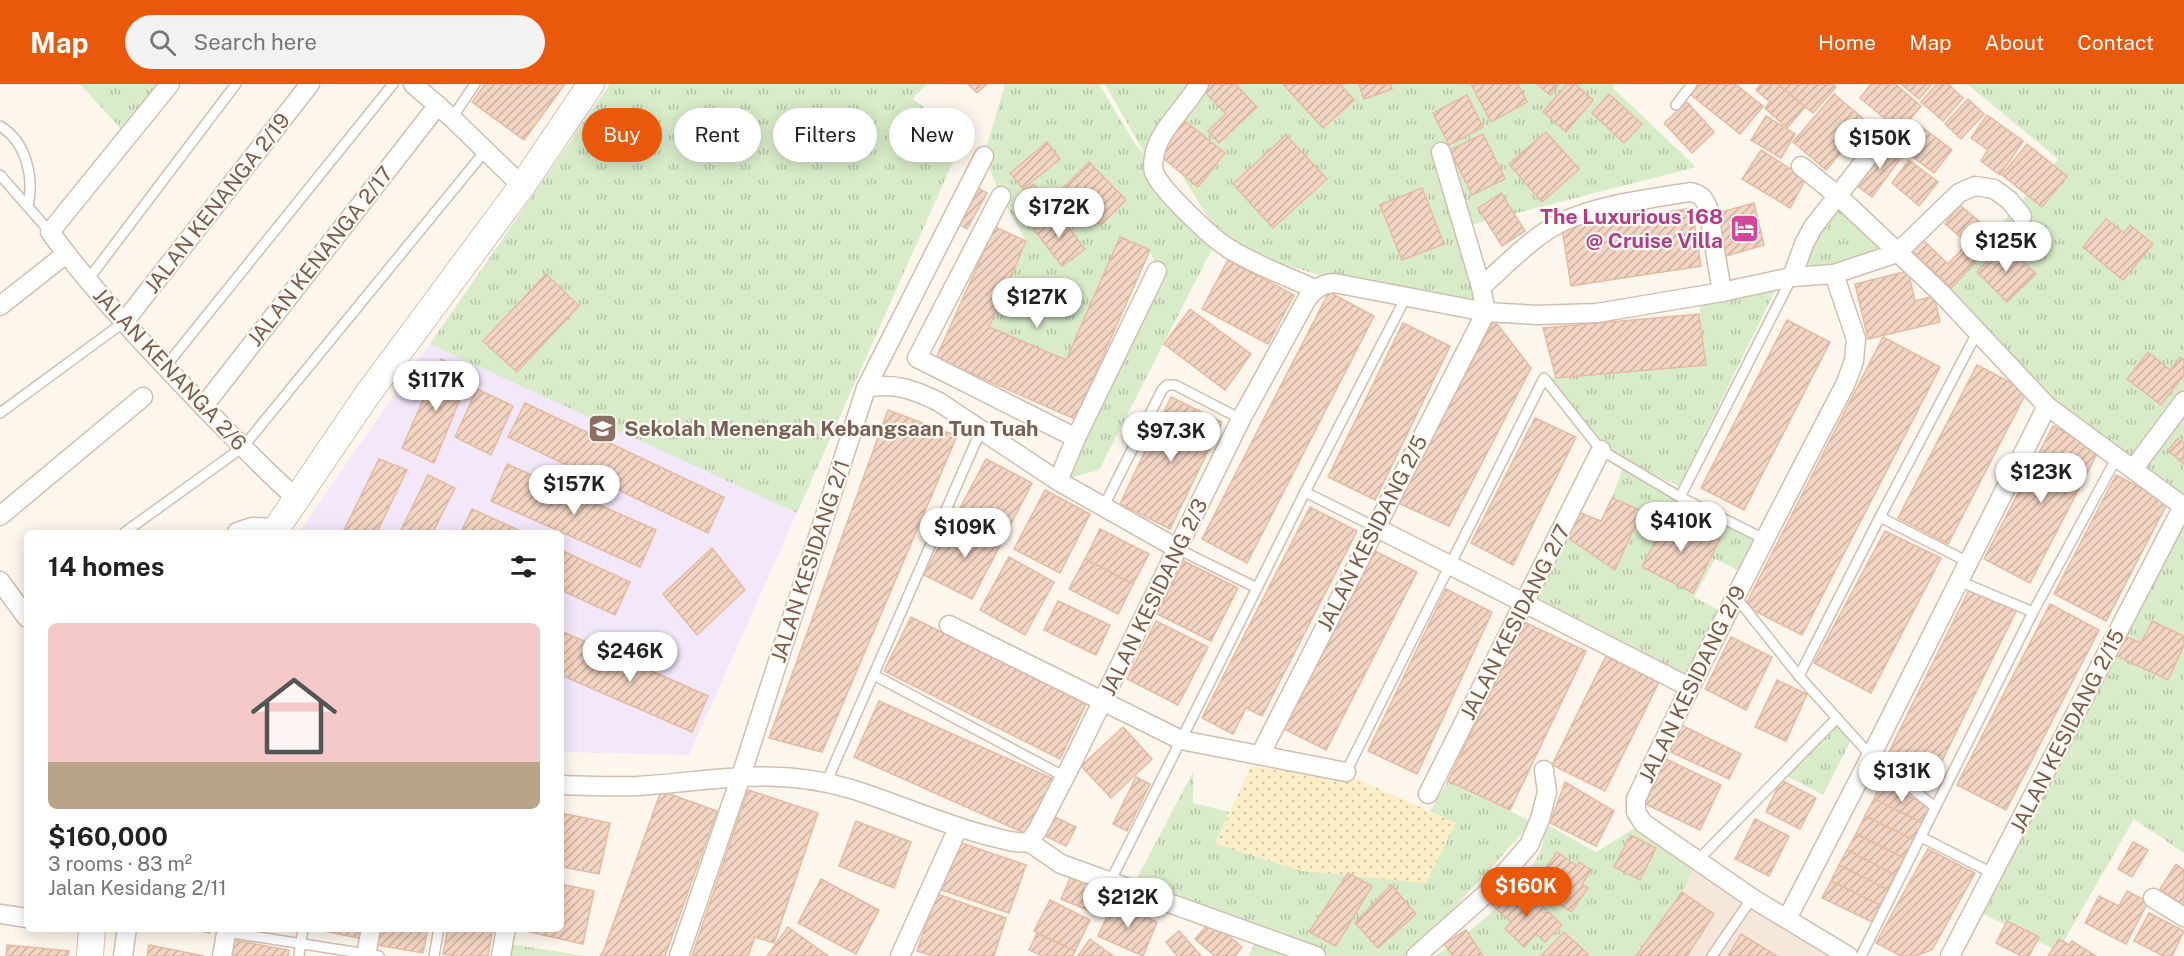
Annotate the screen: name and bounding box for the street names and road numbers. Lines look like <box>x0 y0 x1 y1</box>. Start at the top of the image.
street label: JALAN KENANGA 2/19 <box>139 108 295 298</box>
street label: JALAN KENANGA 2/17 <box>242 161 398 351</box>
street label: JALAN KENANGA 2/6 <box>88 283 252 455</box>
street label: JALAN KESIDANG 2/5 <box>1312 431 1432 635</box>
street label: JALAN KESIDANG 2/1 <box>765 457 855 665</box>
street label: JALAN KESIDANG 2/3 <box>1095 494 1213 700</box>
street label: JALAN KESIDANG 2/7 <box>1455 520 1575 724</box>
street label: JALAN KESIDANG 2/9 <box>1633 581 1751 787</box>
street label: JALAN KESIDANG 2/15 <box>2005 625 2129 837</box>

